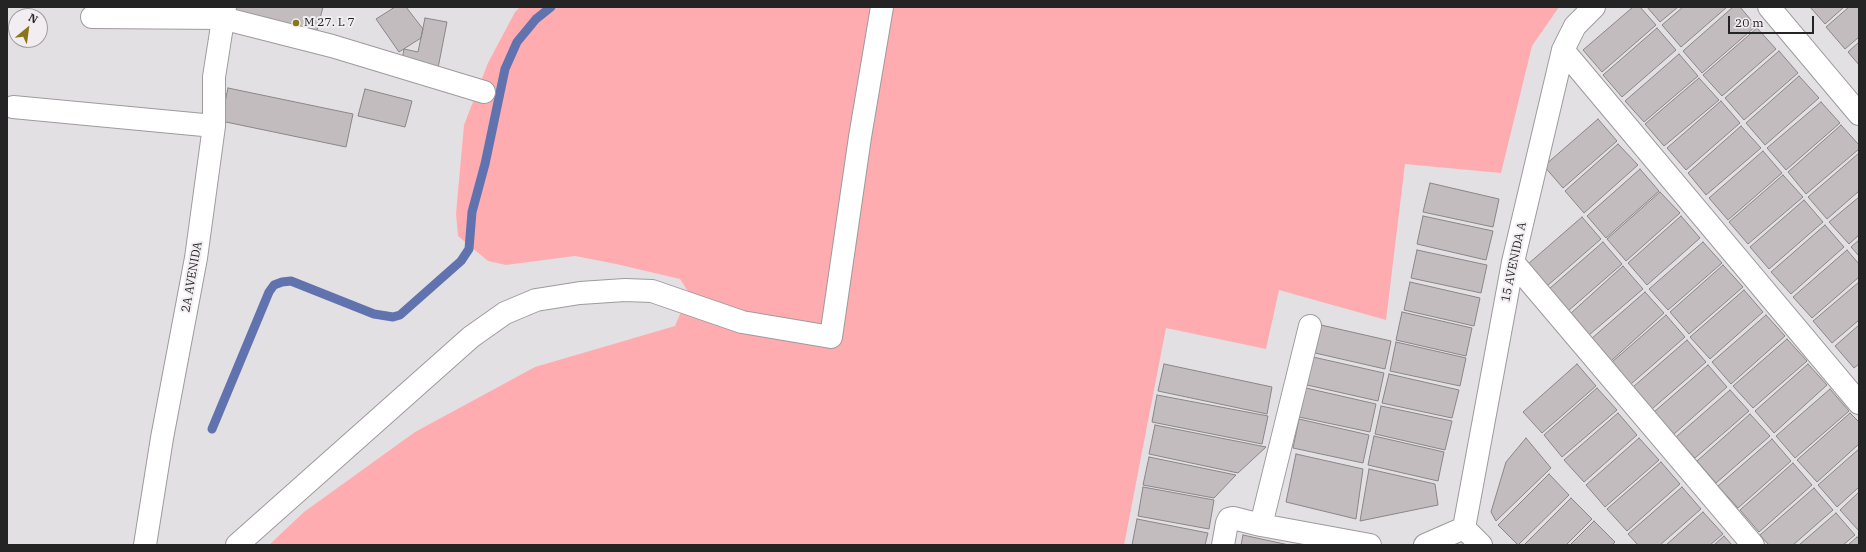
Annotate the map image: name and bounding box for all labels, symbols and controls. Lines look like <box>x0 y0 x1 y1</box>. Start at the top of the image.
north arrow <box>8 8 48 48</box>
scale bar <box>1730 8 1816 34</box>
text: N <box>26 10 41 27</box>
text: 20 m <box>1735 15 1764 30</box>
place label: M 27. L 7 <box>304 16 355 30</box>
marker: M 27. L 7 <box>291 18 301 28</box>
street label: 15 AVENIDA A <box>1498 221 1530 303</box>
street label: 2A AVENIDA <box>179 241 205 313</box>

